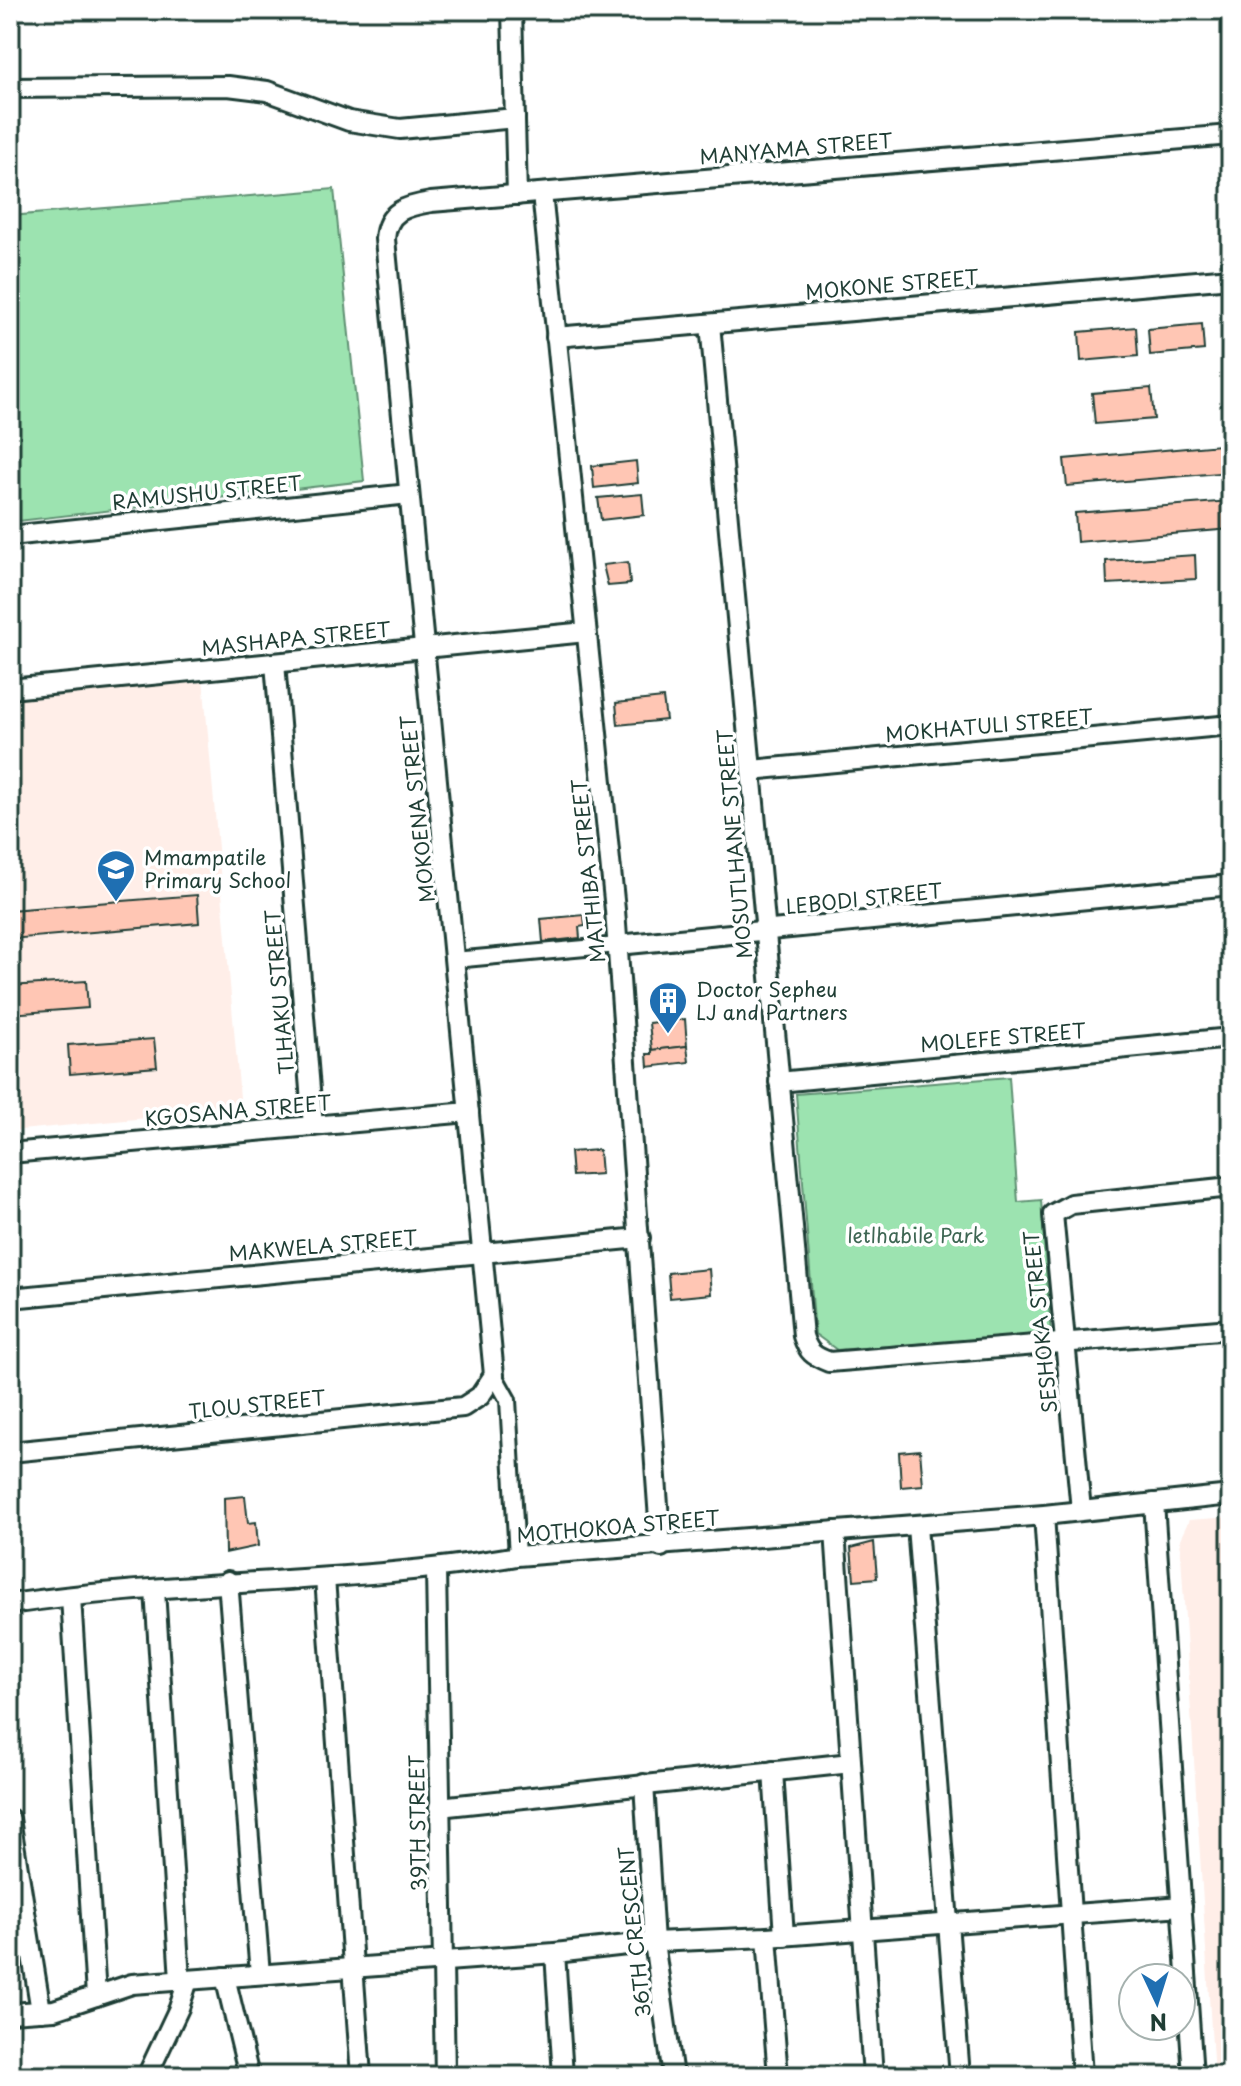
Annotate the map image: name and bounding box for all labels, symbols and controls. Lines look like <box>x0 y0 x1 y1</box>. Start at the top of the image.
street label: MANYAMA STREET <box>698 125 894 171</box>
street label: MOKONE STREET <box>804 261 980 307</box>
street label: RAMUSHU STREET <box>111 467 304 517</box>
street label: MASHAPA STREET <box>200 613 392 663</box>
street label: MOKHATULI STREET <box>884 701 1094 749</box>
street label: MOKOENA STREET <box>392 714 442 904</box>
street label: MOSUTLHANE STREET <box>709 728 759 960</box>
street label: MATHIBA STREET <box>563 777 613 964</box>
place label: Mmampatile Primary School <box>144 842 291 895</box>
school or university icon: Mmampatile Primary School <box>95 848 137 903</box>
street label: LEBODI STREET <box>784 875 944 921</box>
street label: TLHAKU STREET <box>257 908 301 1076</box>
place label: Doctor Sepheu LJ and Partners <box>696 974 848 1027</box>
building icon: Doctor Sepheu LJ and Partners <box>647 980 689 1035</box>
street label: MOLEFE STREET <box>919 1015 1087 1059</box>
street label: KGOSANA STREET <box>143 1087 333 1133</box>
park label: letlhabile Park <box>847 1220 985 1250</box>
street label: MAKWELA STREET <box>227 1222 419 1268</box>
street label: SESHOKA STREET <box>1015 1229 1065 1415</box>
street label: TLOU STREET <box>187 1382 327 1426</box>
street label: MOTHOKOA STREET <box>515 1502 721 1550</box>
street label: 39TH STREET <box>401 1754 433 1891</box>
street label: 36TH CRESCENT <box>610 1844 658 2019</box>
north arrow <box>1117 1962 1197 2042</box>
text: N <box>1149 2006 1168 2041</box>

